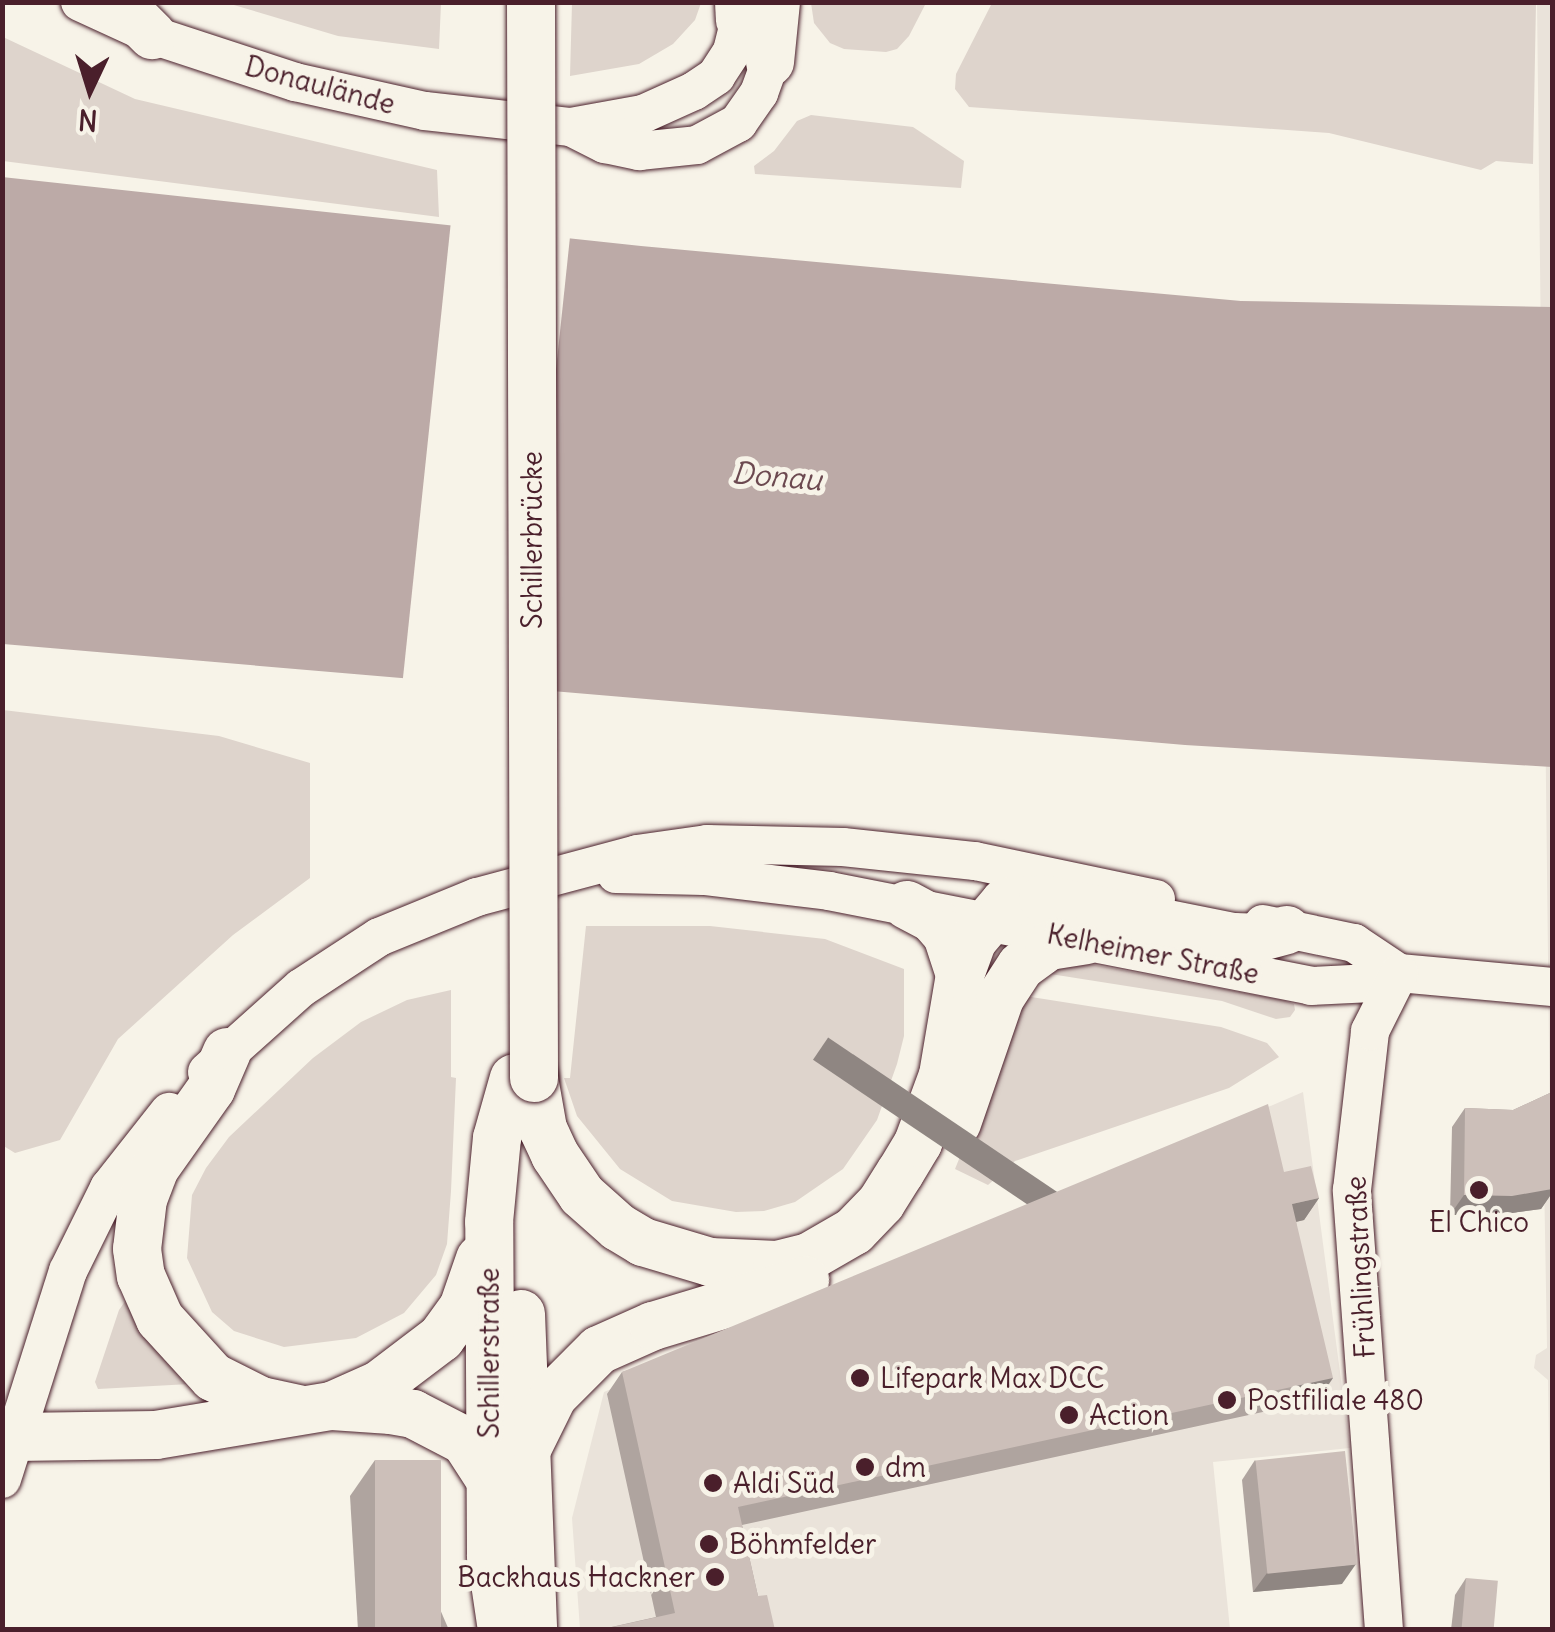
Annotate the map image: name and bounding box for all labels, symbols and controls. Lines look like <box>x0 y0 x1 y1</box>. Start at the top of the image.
north arrow <box>40 40 140 140</box>
street label: Donaulände <box>241 49 399 121</box>
text: N <box>77 101 99 139</box>
street label: Schillerbrücke <box>515 451 549 629</box>
water label: Donau <box>731 454 823 498</box>
street label: Kelheimer Straße <box>1044 917 1262 991</box>
street label: Frühlingstraße <box>1338 1175 1382 1359</box>
marker: El Chico <box>1468 1179 1490 1201</box>
place label: El Chico <box>1429 1205 1529 1239</box>
street label: Schillerstraße <box>472 1268 506 1438</box>
place label: Lifepark Max DCC <box>880 1361 1104 1395</box>
marker: Lifepark Max DCC <box>849 1367 871 1389</box>
place label: Postfiliale 480 <box>1247 1383 1424 1417</box>
marker: Postfiliale 480 <box>1216 1389 1238 1411</box>
place label: Action <box>1089 1398 1169 1432</box>
marker: Action <box>1058 1404 1080 1426</box>
place label: dm <box>885 1450 926 1484</box>
marker: dm <box>854 1456 876 1478</box>
place label: Aldi Süd <box>733 1466 835 1500</box>
marker: Aldi Süd <box>702 1472 724 1494</box>
place label: Böhmfelder <box>729 1527 876 1561</box>
marker: Böhmfelder <box>698 1533 720 1555</box>
place label: Backhaus Hackner <box>457 1560 695 1594</box>
marker: Backhaus Hackner <box>704 1566 726 1588</box>

